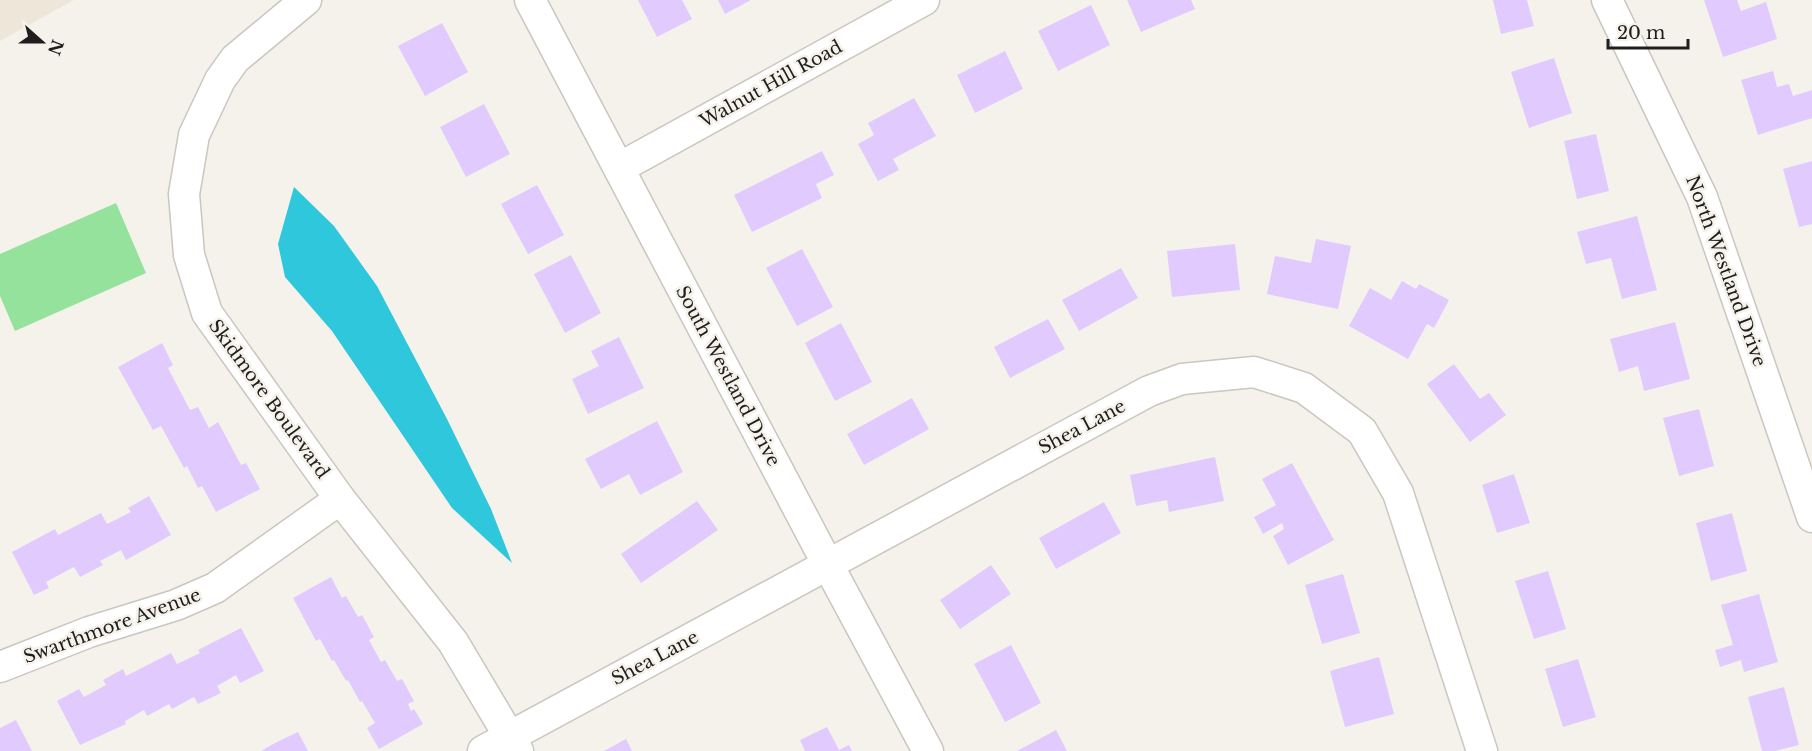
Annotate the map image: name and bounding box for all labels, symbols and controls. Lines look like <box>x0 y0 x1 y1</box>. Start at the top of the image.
north arrow <box>12 12 72 72</box>
scale bar <box>1608 12 1688 50</box>
text: 20 m <box>1617 22 1665 44</box>
street label: Walnut Hill Road <box>695 36 846 133</box>
text: N <box>44 37 68 58</box>
street label: North Westland Drive <box>1681 172 1771 370</box>
street label: South Westland Drive <box>671 282 785 470</box>
street label: Skidmore Boulevard <box>204 315 334 483</box>
street label: Shea Lane <box>1035 395 1129 459</box>
street label: Swarthmore Avenue <box>20 584 204 668</box>
street label: Shea Lane <box>608 626 702 690</box>

